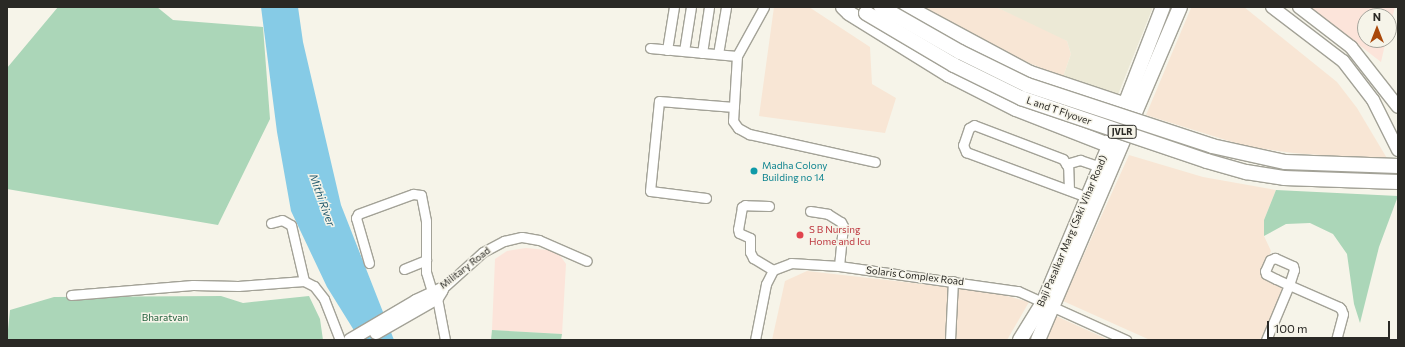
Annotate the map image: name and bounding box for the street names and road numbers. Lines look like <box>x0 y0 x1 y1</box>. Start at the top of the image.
street label: L and T Flyover <box>1025 94 1093 128</box>
road number: JVLR <box>1107 125 1137 139</box>
street label: Baji Pasalkar Marg (Saki Vihar Road) <box>1035 153 1109 309</box>
street label: Military Road <box>437 244 493 292</box>
street label: Solaris Complex Road <box>865 264 965 288</box>

